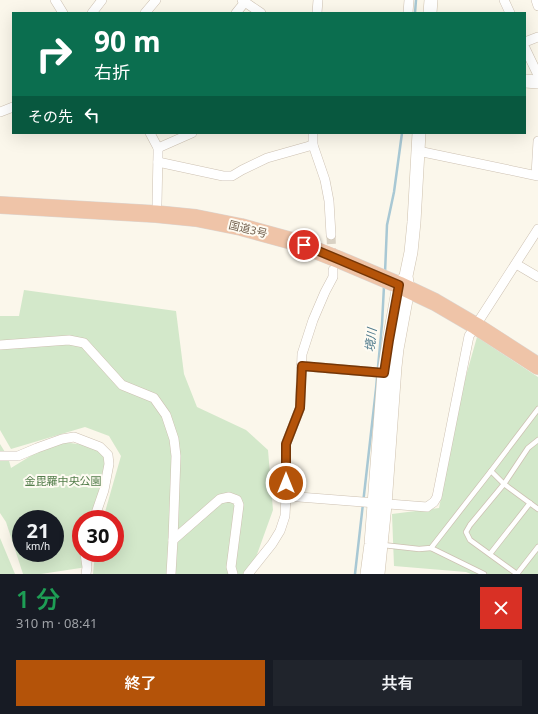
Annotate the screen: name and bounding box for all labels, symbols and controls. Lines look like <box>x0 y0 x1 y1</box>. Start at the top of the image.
text: 90 m <box>94 22 161 60</box>
icon: right <box>28 28 80 80</box>
text: 右折 <box>94 60 130 84</box>
icon: left <box>81 104 103 126</box>
text: その先 <box>28 106 73 126</box>
street label: 国道3号 <box>227 216 269 241</box>
pin <box>287 228 321 262</box>
icon: arrive <box>293 234 315 256</box>
water label: 境川 <box>361 325 380 353</box>
position arrow <box>265 462 307 504</box>
park label: 金毘羅中央公園 <box>25 473 102 488</box>
speed limit sign: 30 <box>72 510 124 562</box>
text: 21 <box>27 517 49 544</box>
text: km/h <box>26 539 50 553</box>
text: 1 分 <box>16 582 60 615</box>
button: close <box>480 587 522 629</box>
text: 310 m · 08:41 <box>16 614 97 632</box>
button: 終了 <box>16 660 265 706</box>
button: 共有 <box>273 660 522 706</box>

